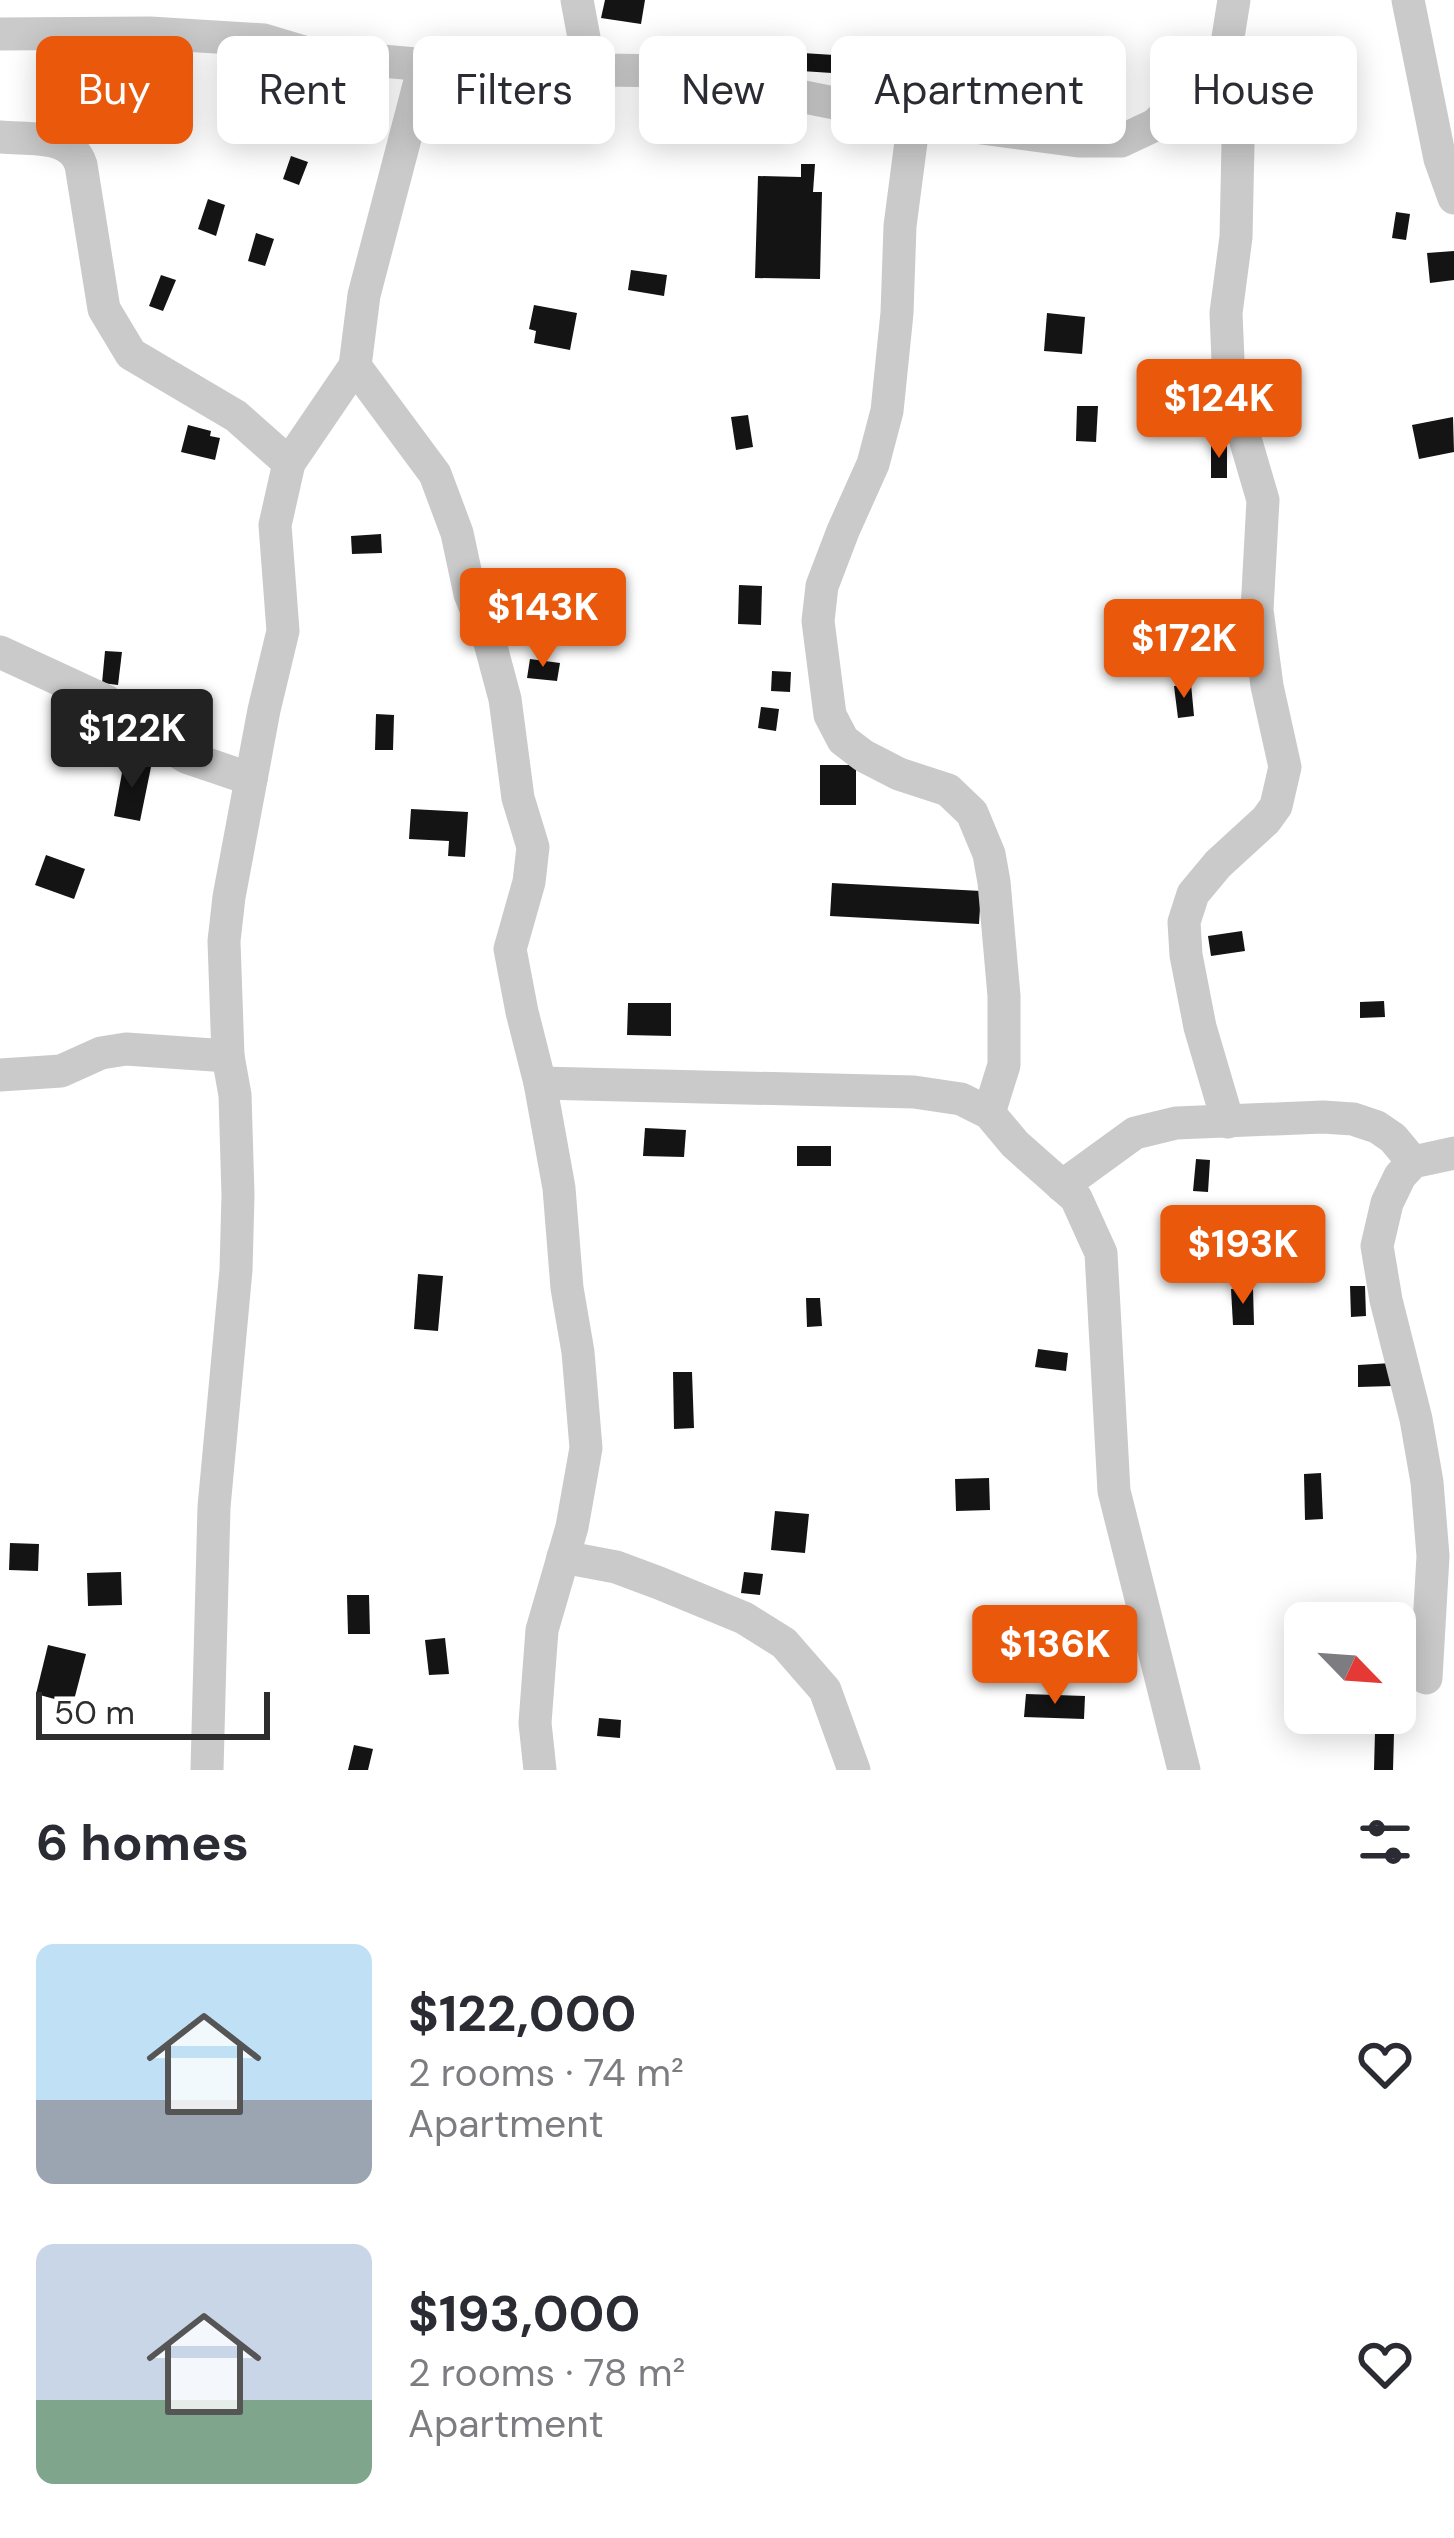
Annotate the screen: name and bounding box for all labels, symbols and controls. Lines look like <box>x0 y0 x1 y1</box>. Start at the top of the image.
chip: Buy <box>36 36 193 144</box>
chip: Rent <box>217 36 389 144</box>
chip: Filters <box>413 36 615 144</box>
chip: New <box>639 36 807 144</box>
chip: Apartment <box>831 36 1126 144</box>
chip: House <box>1150 36 1357 144</box>
pin: $124K <box>1135 359 1303 461</box>
text: $124K <box>1164 372 1274 423</box>
pin: $143K <box>459 568 627 670</box>
text: $143K <box>487 581 599 632</box>
pin: $172K <box>1100 599 1268 701</box>
text: $172K <box>1131 612 1237 663</box>
pin: $122K <box>48 689 216 791</box>
text: $122K <box>78 702 186 753</box>
pin: $193K <box>1159 1205 1327 1307</box>
text: $193K <box>1187 1218 1299 1269</box>
north arrow <box>1284 1602 1416 1734</box>
map controls <box>1284 1602 1416 1734</box>
pin: $136K <box>971 1605 1139 1707</box>
text: $136K <box>999 1618 1111 1669</box>
scale bar <box>36 1686 270 1739</box>
text: 50 m <box>54 1691 135 1734</box>
text: 6 homes <box>36 1809 249 1876</box>
icon: filters <box>1352 1809 1418 1875</box>
text: $122,000 <box>408 1980 636 2047</box>
icon: home <box>132 1992 276 2136</box>
icon: heart <box>1352 2031 1418 2097</box>
text: 2 rooms · 74 m² <box>408 2047 684 2098</box>
text: Apartment <box>408 2098 604 2149</box>
text: $193,000 <box>408 2280 640 2347</box>
icon: home <box>132 2292 276 2436</box>
icon: heart <box>1352 2331 1418 2397</box>
text: 2 rooms · 78 m² <box>408 2347 685 2398</box>
text: Apartment <box>408 2398 604 2449</box>

